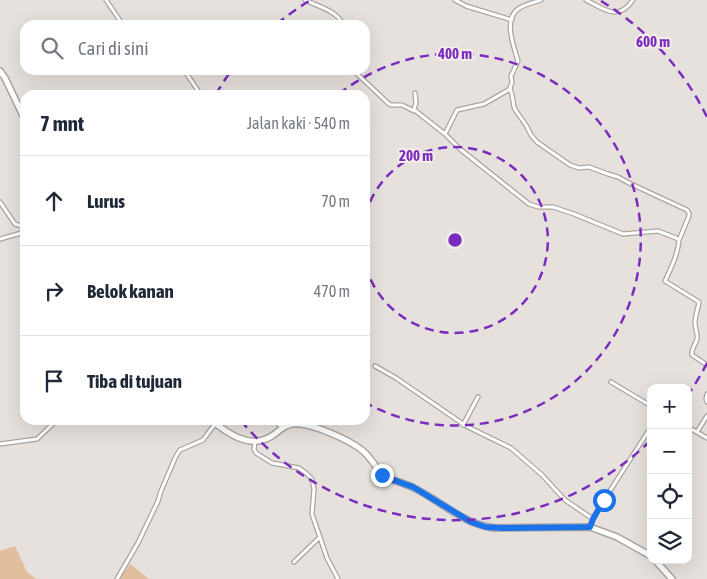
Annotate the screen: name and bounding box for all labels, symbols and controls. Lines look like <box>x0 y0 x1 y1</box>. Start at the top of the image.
search box <box>20 20 370 75</box>
text: 600 m <box>636 33 670 50</box>
icon: search <box>38 34 66 62</box>
text: Cari di sini <box>78 37 149 59</box>
text: 400 m <box>437 45 472 62</box>
text: 7 mnt <box>40 111 84 135</box>
text: Jalan kaki · 540 m <box>247 114 350 132</box>
text: 200 m <box>399 147 433 164</box>
icon: ahead <box>40 187 68 215</box>
text: Lurus <box>87 190 125 212</box>
text: 70 m <box>321 192 350 210</box>
centre of rings <box>446 231 464 249</box>
icon: right <box>40 277 68 305</box>
text: Belok kanan <box>87 280 174 302</box>
text: 470 m <box>314 282 350 300</box>
icon: arrive <box>40 367 68 395</box>
text: Tiba di tujuan <box>87 370 182 392</box>
map controls <box>647 384 692 564</box>
button: + <box>647 384 692 429</box>
button: − <box>647 429 692 474</box>
route end <box>371 464 394 487</box>
button: locate <box>647 474 692 519</box>
route start <box>593 489 616 512</box>
button: layers <box>647 519 692 564</box>

